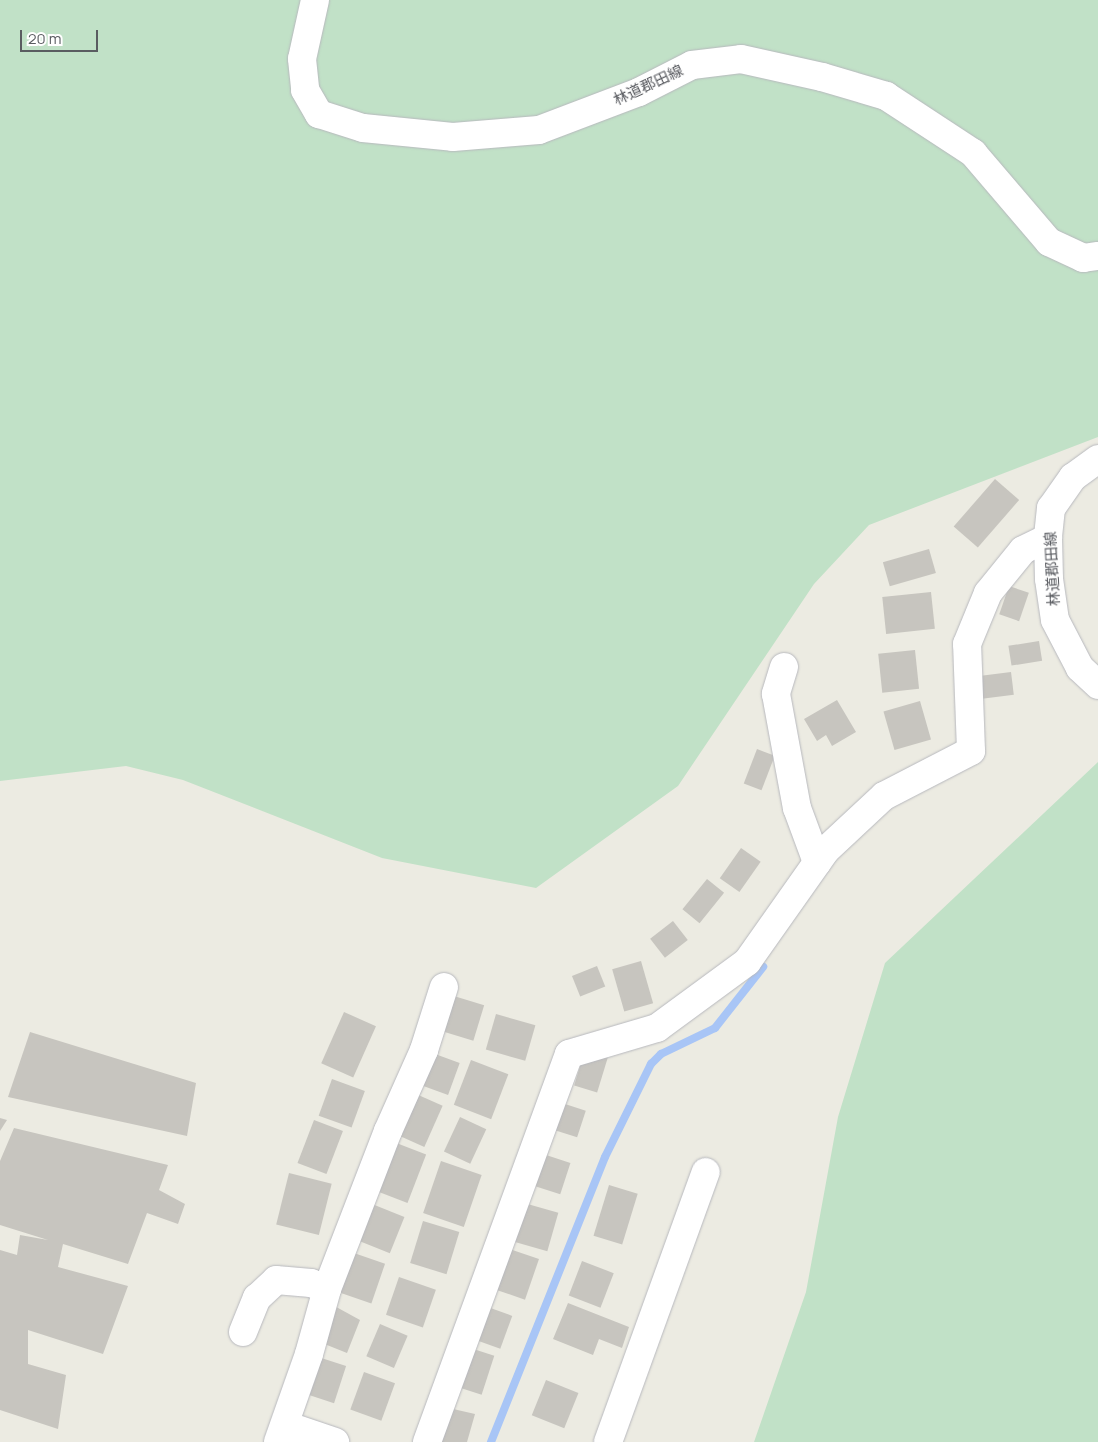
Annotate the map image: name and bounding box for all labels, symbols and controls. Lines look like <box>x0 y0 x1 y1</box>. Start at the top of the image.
scale bar <box>22 20 100 52</box>
text: 20 m <box>28 28 61 49</box>
street label: 林道郡田線 <box>610 61 686 109</box>
street label: 林道郡田線 <box>1041 531 1063 607</box>

